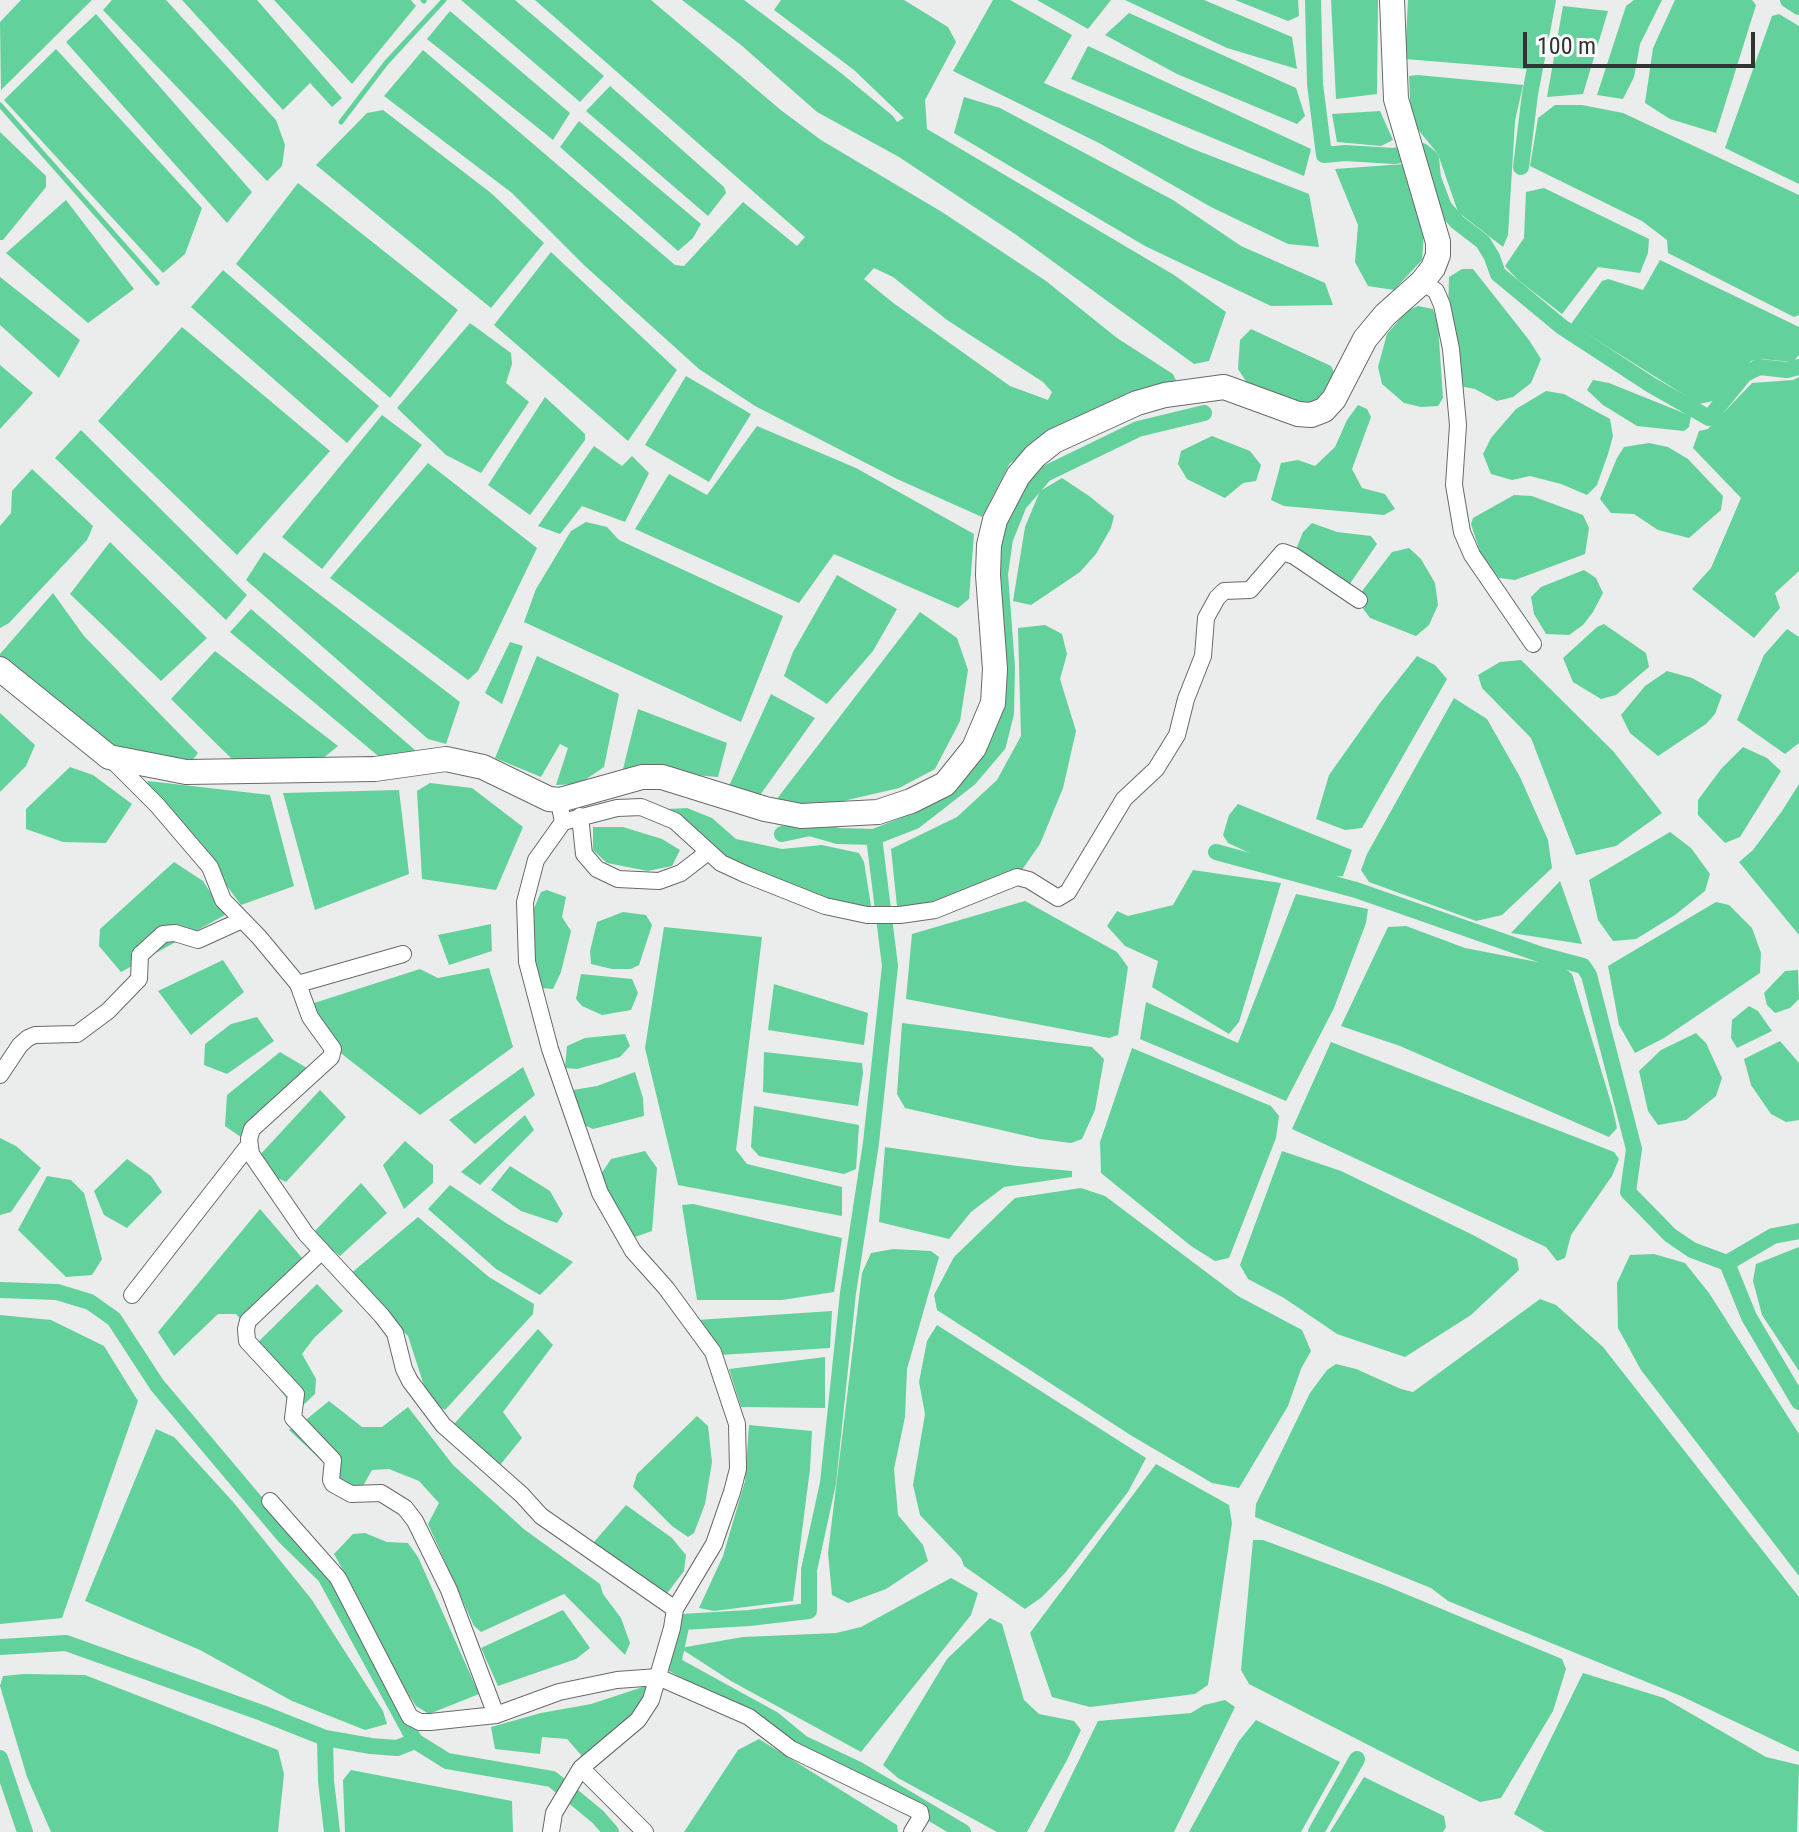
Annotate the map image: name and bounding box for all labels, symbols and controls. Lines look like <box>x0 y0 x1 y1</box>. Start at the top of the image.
scale bar <box>1527 16 1759 66</box>
text: 100 m <box>1537 32 1596 60</box>

